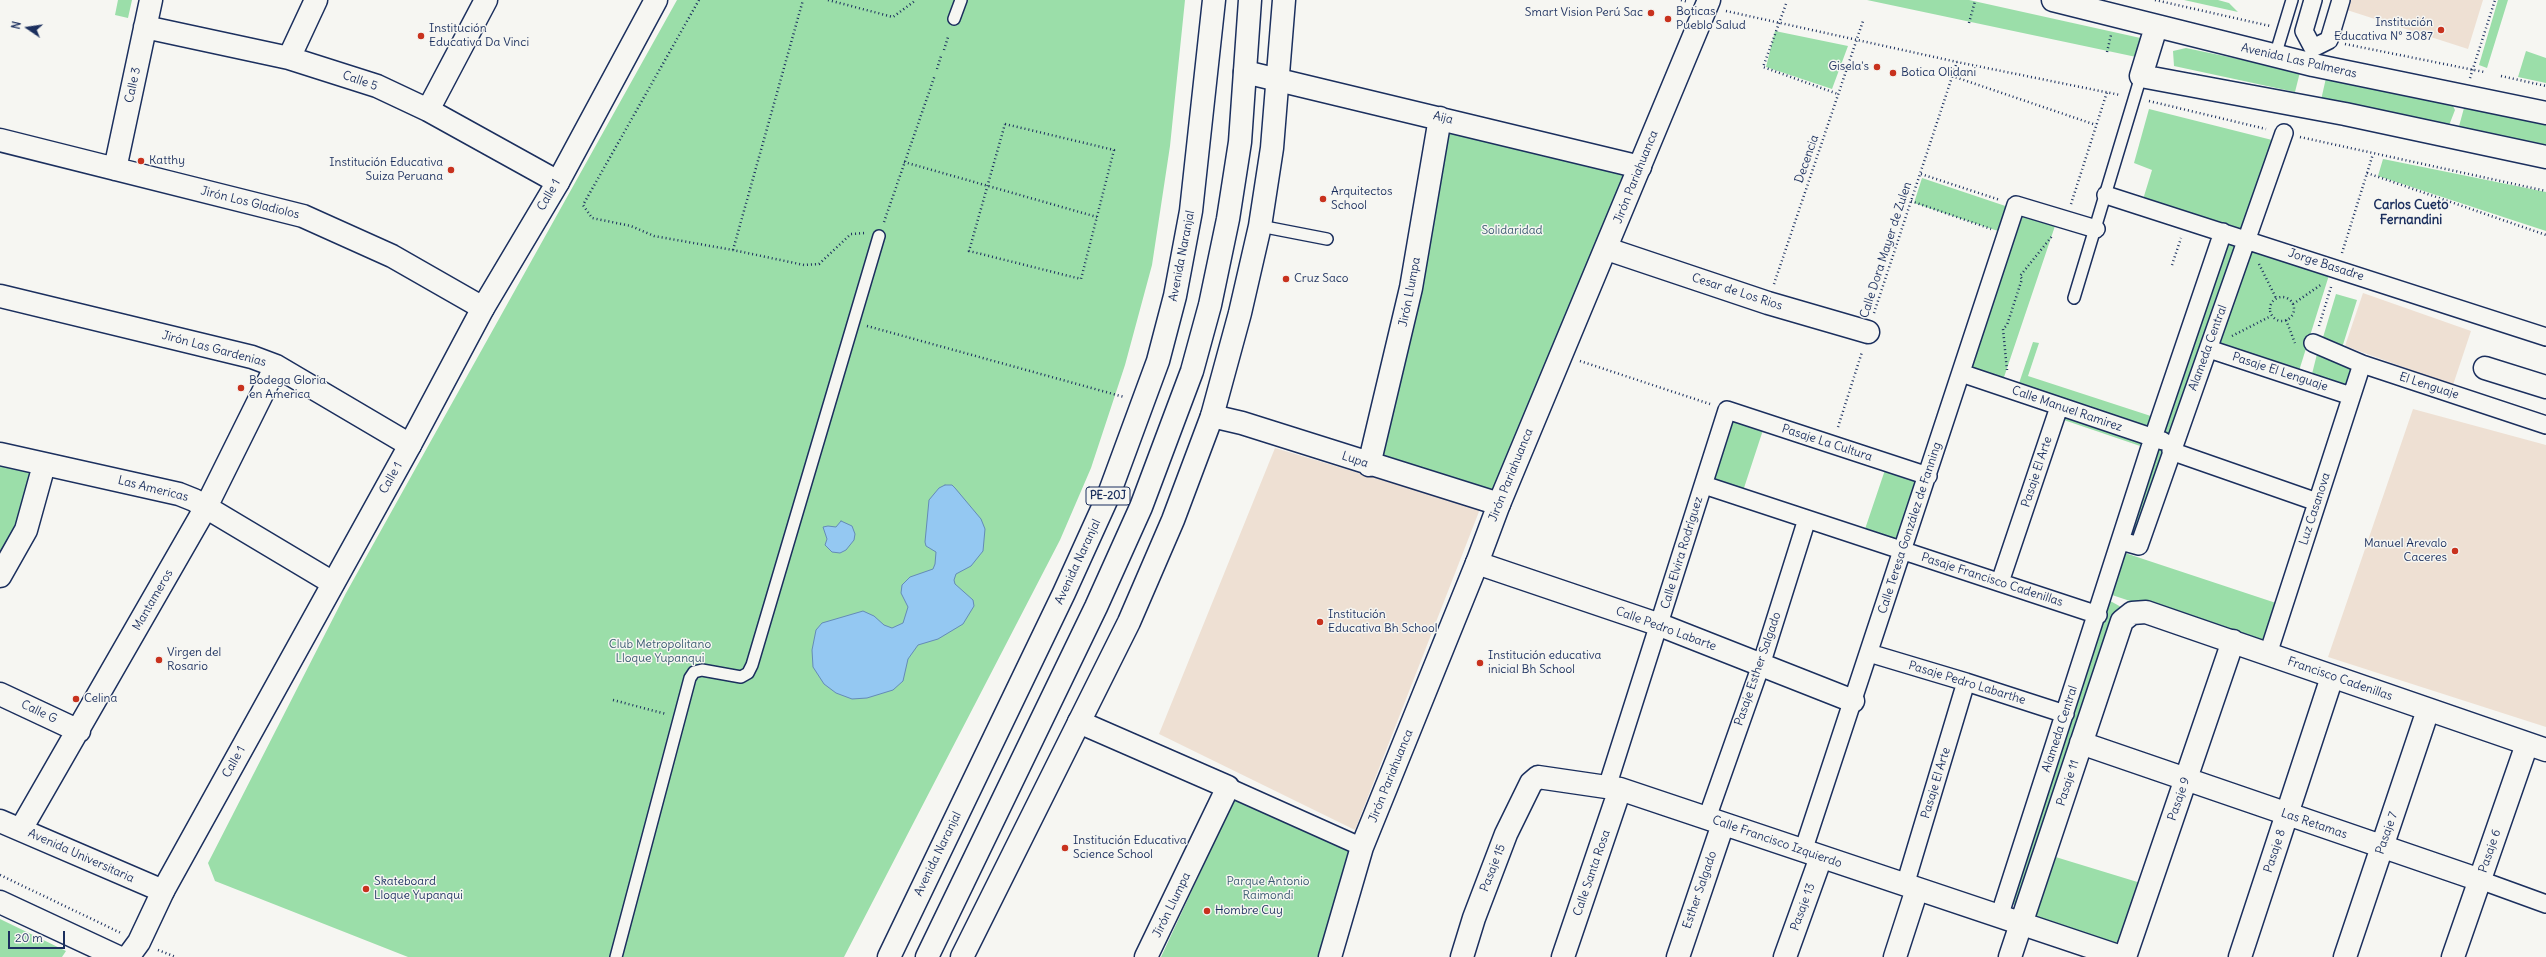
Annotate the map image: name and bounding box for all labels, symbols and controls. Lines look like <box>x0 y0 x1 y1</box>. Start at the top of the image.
place label: Boticas Pueblo Salud <box>1676 5 1746 33</box>
place label: Smart Vision Perú Sac <box>1525 6 1643 20</box>
north arrow <box>8 8 48 48</box>
marker: Smart Vision Perú Sac <box>1646 8 1656 18</box>
marker: Boticas Pueblo Salud <box>1663 14 1673 24</box>
place label: Institución Educativa Nº 3087 <box>2334 16 2433 44</box>
text: N <box>9 20 24 31</box>
place label: Institución Educativa Da Vinci <box>429 22 529 50</box>
marker: Institución Educativa Nº 3087 <box>2436 25 2446 35</box>
marker: Institución Educativa Da Vinci <box>416 31 426 41</box>
street label: Avenida Las Palmeras <box>2240 41 2358 81</box>
place label: Gisela's <box>1828 60 1869 74</box>
marker: Gisela's <box>1872 62 1882 72</box>
street label: Calle 3 <box>122 66 144 104</box>
place label: Botica Olidani <box>1901 66 1976 80</box>
street label: Calle 5 <box>341 68 379 94</box>
marker: Botica Olidani <box>1888 68 1898 78</box>
street label: Aija <box>1432 109 1454 127</box>
street label: Jirón Pariahuanca <box>1611 128 1661 226</box>
street label: Decencia <box>1792 133 1822 185</box>
place label: Katthy <box>149 154 185 168</box>
marker: Katthy <box>136 156 146 166</box>
place label: Institución Educativa Suiza Peruana <box>329 156 443 184</box>
marker: Institución Educativa Suiza Peruana <box>446 165 456 175</box>
street label: Calle 1 <box>534 177 564 213</box>
street label: Calle Dora Mayer de Zulen <box>1857 180 1915 320</box>
street label: Jirón Los Gladiolos <box>199 184 301 222</box>
place label: Arquitectos School <box>1331 185 1393 213</box>
marker: Arquitectos School <box>1318 194 1328 204</box>
district label: Carlos Cueto Fernandini <box>2374 197 2448 228</box>
street label: Avenida Naranjal <box>1166 209 1198 303</box>
park label: Solidaridad <box>1481 224 1543 238</box>
street label: Jorge Basadre <box>2286 246 2366 284</box>
street label: Jirón Llumpa <box>1396 256 1424 328</box>
street label: Cesar de Los Rios <box>1690 271 1784 313</box>
place label: Cruz Saco <box>1294 272 1349 286</box>
marker: Cruz Saco <box>1281 274 1291 284</box>
street label: Alameda Central <box>2186 303 2230 393</box>
street label: Jirón Las Gardenias <box>160 328 268 370</box>
street label: Pasaje El Lenguaje <box>2230 350 2330 394</box>
street label: El Lenguaje <box>2397 370 2461 402</box>
place label: Bodega Gloria en America <box>249 374 326 402</box>
marker: Bodega Gloria en America <box>236 383 246 393</box>
street label: Calle Manuel Ramirez <box>2010 383 2124 435</box>
street label: Pasaje La Cultura <box>1780 422 1874 464</box>
street label: Jirón Pariahuanca <box>1486 426 1536 524</box>
street label: Pasaje El Arte <box>2019 435 2055 509</box>
street label: Calle Teresa González de Fanning <box>1875 440 1945 616</box>
street label: Lupa <box>1340 449 1370 471</box>
street label: Calle 1 <box>376 460 406 496</box>
street label: Luz Casanova <box>2297 471 2333 547</box>
street label: Las Americas <box>116 473 190 505</box>
road number: PE-20J <box>1086 487 1130 505</box>
street label: Calle Elvira Rodríguez <box>1658 495 1706 611</box>
street label: Avenida Naranjal <box>1052 517 1104 607</box>
place label: Manuel Arevalo Caceres <box>2364 537 2447 565</box>
marker: Manuel Arevalo Caceres <box>2450 546 2460 556</box>
street label: Pasaje Francisco Cadenillas <box>1919 550 2065 610</box>
street label: Mantameros <box>130 567 176 633</box>
street label: Calle Pedro Labarte <box>1614 604 1718 654</box>
place label: Institución Educativa Bh School <box>1328 608 1437 636</box>
street label: Pasaje Esther Salgado <box>1732 610 1784 728</box>
marker: Institución Educativa Bh School <box>1315 617 1325 627</box>
park label: Club Metropolitano Lloque Yupanqui <box>609 638 711 666</box>
place label: Virgen del Rosario <box>167 646 221 674</box>
place label: Institución educativa inicial Bh School <box>1488 649 1601 677</box>
street label: Francisco Cadenillas <box>2286 654 2394 704</box>
marker: Virgen del Rosario <box>154 655 164 665</box>
marker: Institución educativa inicial Bh School <box>1475 658 1485 668</box>
street label: Pasaje Pedro Labarthe <box>1907 658 2027 708</box>
street label: Alameda Central <box>2039 684 2081 774</box>
place label: Celina <box>84 692 117 706</box>
marker: Celina <box>71 694 81 704</box>
street label: Calle G <box>19 697 59 727</box>
street label: Jirón Pariahuanca <box>1366 727 1416 825</box>
street label: Calle 1 <box>219 744 249 780</box>
street label: Pasaje El Arte <box>1918 746 1954 820</box>
street label: Pasaje 11 <box>2054 758 2082 808</box>
street label: Pasaje 9 <box>2165 775 2193 823</box>
street label: Las Retamas <box>2279 806 2349 842</box>
street label: Avenida Naranjal <box>911 809 965 899</box>
street label: Pasaje 7 <box>2373 810 2401 856</box>
street label: Calle Francisco Izquierdo <box>1710 813 1844 871</box>
street label: Avenida Universitaria <box>26 826 136 886</box>
street label: Pasaje 8 <box>2261 827 2289 875</box>
street label: Pasaje 6 <box>2476 827 2504 875</box>
street label: Calle Santa Rosa <box>1571 828 1613 918</box>
place label: Institución Educativa Science School <box>1073 834 1187 862</box>
street label: Pasaje 15 <box>1477 842 1509 894</box>
marker: Institución Educativa Science School <box>1060 843 1070 853</box>
street label: Esther Salgado <box>1680 849 1720 931</box>
street label: Jirón Llumpa <box>1150 870 1194 940</box>
place label: Skateboard Lloque Yupanqui <box>374 875 463 903</box>
park label: Parque Antonio Raimondi <box>1226 875 1310 903</box>
street label: Pasaje 13 <box>1788 881 1818 933</box>
marker: Skateboard Lloque Yupanqui <box>361 884 371 894</box>
place label: Hombre Cuy <box>1215 904 1283 918</box>
marker: Hombre Cuy <box>1202 906 1212 916</box>
scale bar <box>10 923 67 949</box>
text: 20 m <box>15 930 43 945</box>

